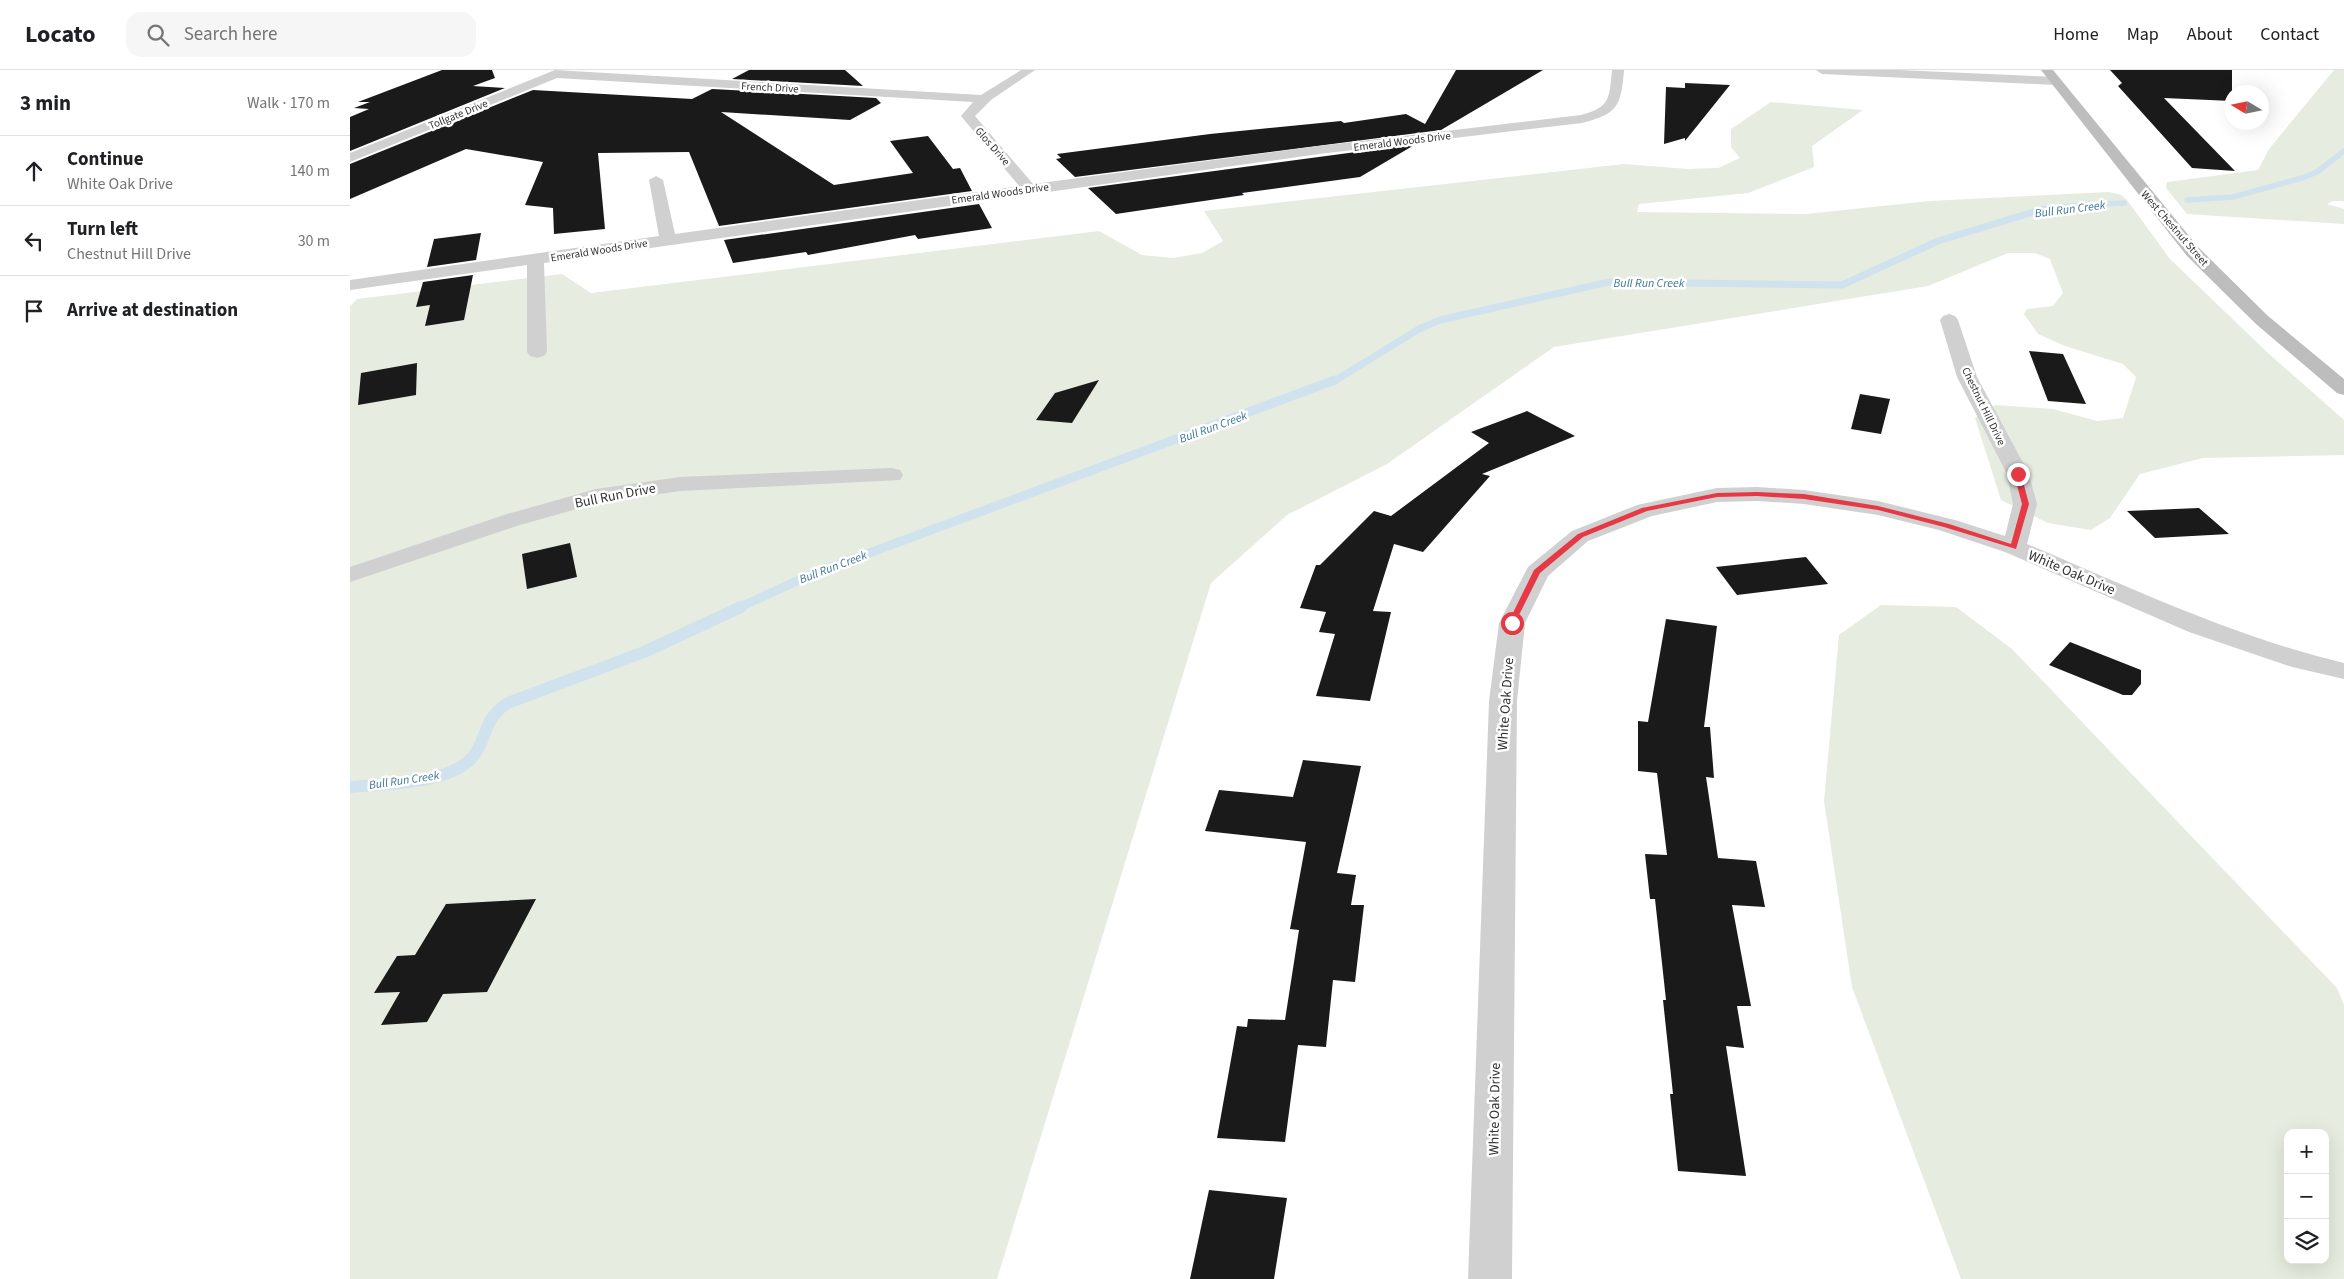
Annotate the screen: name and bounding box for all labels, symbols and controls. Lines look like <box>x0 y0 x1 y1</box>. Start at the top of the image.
search box <box>126 12 476 57</box>
text: Locato <box>25 17 96 52</box>
icon: search <box>144 21 172 49</box>
text: Search here <box>184 21 277 48</box>
text: Home <box>2053 22 2099 47</box>
text: Map <box>2127 22 2159 47</box>
text: About <box>2187 22 2232 47</box>
text: Contact <box>2260 22 2319 47</box>
street label: French Drive <box>741 79 800 97</box>
north arrow <box>2224 85 2269 130</box>
text: 3 min <box>20 88 71 118</box>
text: Walk · 170 m <box>247 92 330 114</box>
street label: Tollgate Drive <box>426 96 490 133</box>
street label: Glos Drive <box>972 124 1014 169</box>
street label: Emerald Woods Drive <box>1353 128 1452 155</box>
text: Continue <box>67 146 144 173</box>
icon: ahead <box>20 157 48 185</box>
text: 140 m <box>290 160 330 182</box>
text: White Oak Drive <box>67 173 173 195</box>
street label: Emerald Woods Drive <box>951 179 1050 208</box>
street label: West Chestnut Street <box>2138 187 2212 270</box>
water label: Bull Run Creek <box>2034 197 2107 222</box>
text: Turn left <box>67 216 138 243</box>
icon: left <box>20 227 48 255</box>
text: 30 m <box>298 230 330 252</box>
street label: Emerald Woods Drive <box>550 235 649 266</box>
text: Chestnut Hill Drive <box>67 243 191 265</box>
water label: Bull Run Creek <box>1614 275 1685 292</box>
icon: arrive <box>20 297 48 325</box>
text: Arrive at destination <box>67 297 238 324</box>
street label: Chestnut Hill Drive <box>1958 365 2009 448</box>
water label: Bull Run Creek <box>1177 407 1250 448</box>
route end <box>2007 463 2030 486</box>
street label: Bull Run Drive <box>573 478 657 514</box>
street label: White Oak Drive <box>2025 546 2118 600</box>
water label: Bull Run Creek <box>797 547 870 588</box>
route start <box>1501 612 1524 635</box>
street label: White Oak Drive <box>1493 657 1519 751</box>
water label: Bull Run Creek <box>368 767 441 794</box>
street label: White Oak Drive <box>1484 1062 1506 1156</box>
map controls <box>2284 1129 2329 1264</box>
button: + <box>2284 1129 2329 1174</box>
button: − <box>2284 1174 2329 1219</box>
button: layers <box>2284 1219 2329 1264</box>

